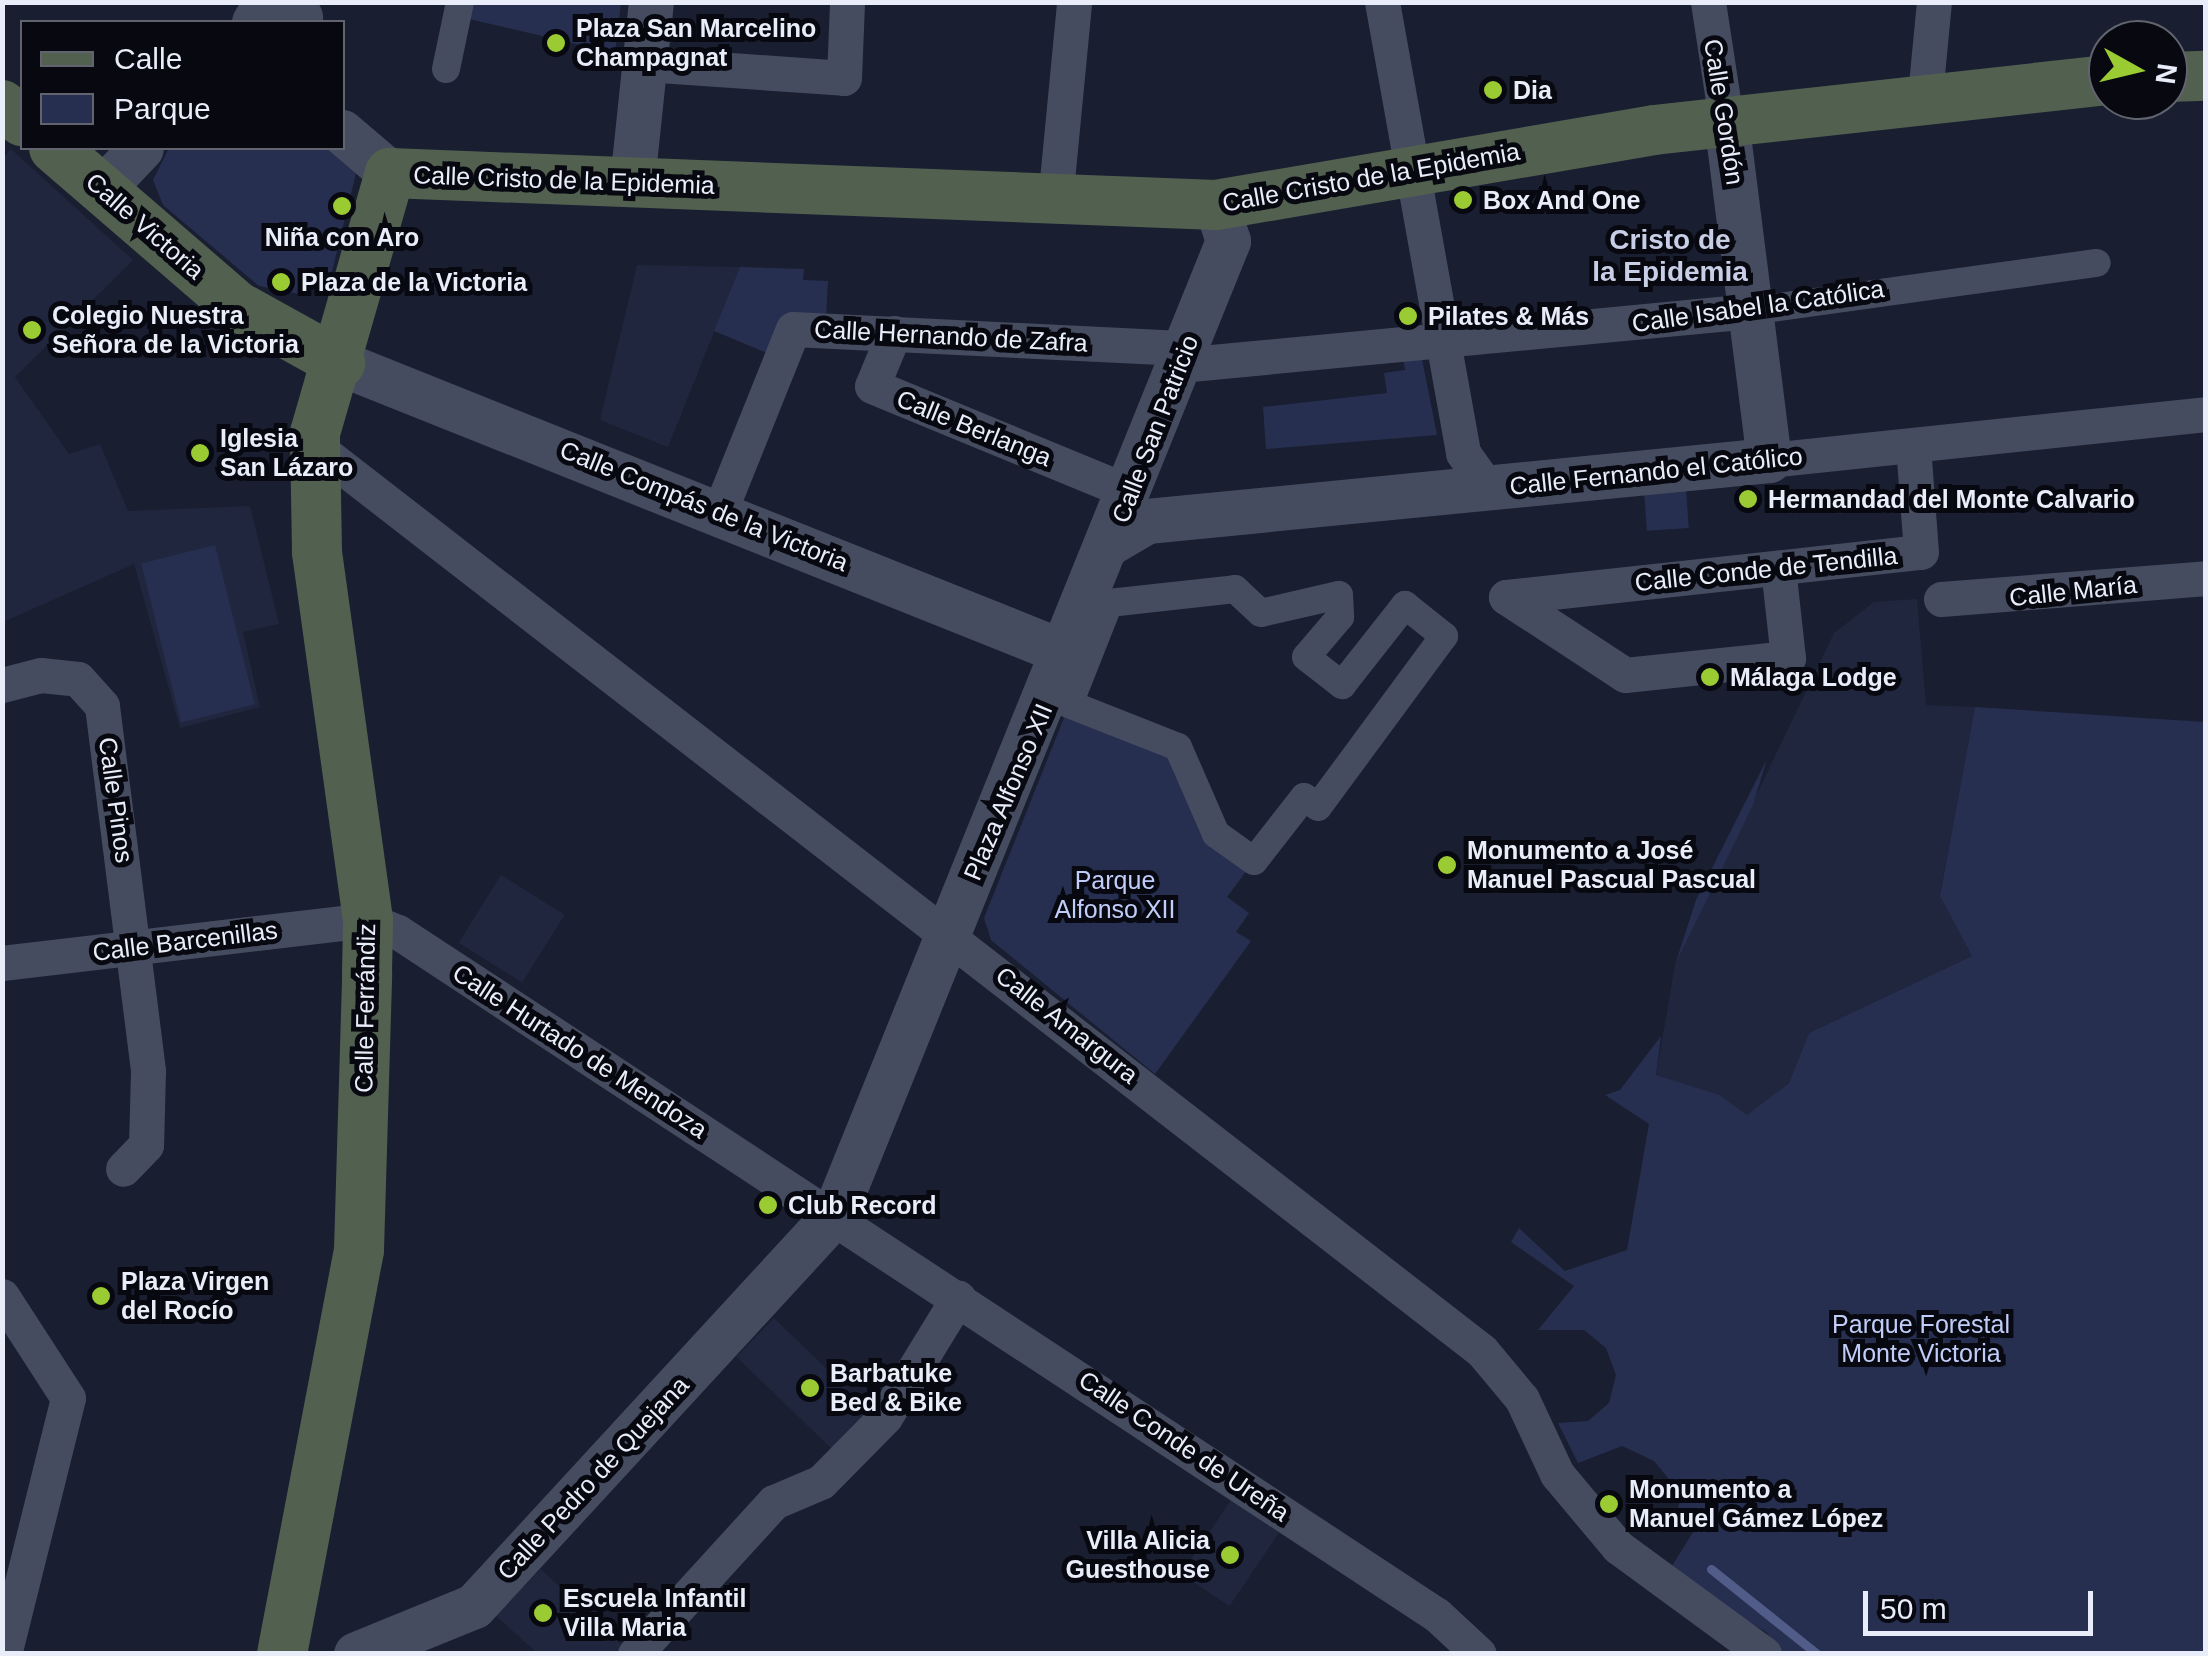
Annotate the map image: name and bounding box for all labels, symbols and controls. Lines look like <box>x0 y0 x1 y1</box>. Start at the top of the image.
place label: Plaza San Marcelino Champagnat <box>576 14 816 73</box>
legend <box>20 20 345 150</box>
north arrow <box>2088 20 2188 120</box>
marker: Plaza San Marcelino Champagnat <box>545 32 567 54</box>
street label: Calle Gordón <box>1698 37 1750 187</box>
text: Calle <box>114 42 182 75</box>
text: N <box>2149 62 2183 86</box>
place label: Dia <box>1513 75 1552 105</box>
marker: Dia <box>1482 79 1504 101</box>
text: Parque <box>114 92 211 125</box>
street label: Calle Cristo de la Epidemia <box>1220 136 1522 218</box>
street label: Calle Cristo de la Epidemia <box>413 160 715 200</box>
street label: Calle Victoria <box>80 167 210 285</box>
place label: Box And One <box>1483 185 1641 215</box>
marker: Box And One <box>1452 189 1474 211</box>
marker: Niña con Aro <box>331 195 353 217</box>
place label: Niña con Aro <box>264 222 420 252</box>
district label: Cristo de la Epidemia <box>1592 223 1748 289</box>
place label: Plaza de la Victoria <box>301 267 527 297</box>
marker: Plaza de la Victoria <box>270 271 292 293</box>
street label: Calle Isabel la Católica <box>1630 273 1886 339</box>
place label: Colegio Nuestra Señora de la Victoria <box>52 301 299 360</box>
place label: Pilates & Más <box>1428 301 1589 331</box>
marker: Pilates & Más <box>1397 305 1419 327</box>
street label: Calle Hernando de Zafra <box>814 314 1088 358</box>
marker: Colegio Nuestra Señora de la Victoria <box>21 319 43 341</box>
street label: Calle San Patricio <box>1105 331 1205 527</box>
street label: Calle Berlanga <box>892 383 1056 473</box>
place label: Iglesia San Lázaro <box>220 424 353 483</box>
street label: Calle Compás de la Victoria <box>556 434 852 578</box>
street label: Calle Fernando el Católico <box>1508 441 1804 501</box>
marker: Iglesia San Lázaro <box>189 442 211 464</box>
place label: Hermandad del Monte Calvario <box>1768 484 2135 514</box>
marker: Hermandad del Monte Calvario <box>1737 488 1759 510</box>
street label: Calle Conde de Tendilla <box>1633 540 1899 598</box>
street label: Calle María <box>2008 569 2138 613</box>
place label: Málaga Lodge <box>1730 662 1897 692</box>
marker: Málaga Lodge <box>1699 666 1721 688</box>
street label: Plaza Alfonso XII <box>957 699 1059 885</box>
street label: Calle Pinos <box>92 735 140 865</box>
place label: Monumento a José Manuel Pascual Pascual <box>1467 836 1756 895</box>
marker: Monumento a José Manuel Pascual Pascual <box>1436 854 1458 876</box>
park label: Parque Alfonso XII <box>1055 866 1175 925</box>
street label: Calle Barcenillas <box>91 915 279 967</box>
street label: Calle Ferrándiz <box>349 923 381 1093</box>
street label: Calle Hurtado de Mendoza <box>447 957 713 1145</box>
street label: Calle Amargura <box>989 960 1145 1090</box>
place label: Club Record <box>788 1190 937 1220</box>
marker: Club Record <box>757 1194 779 1216</box>
place label: Plaza Virgen del Rocío <box>121 1267 269 1326</box>
marker: Plaza Virgen del Rocío <box>90 1285 112 1307</box>
park label: Parque Forestal Monte Victoria <box>1832 1310 2010 1369</box>
place label: Barbatuke Bed & Bike <box>830 1359 962 1418</box>
street label: Calle Conde de Ureña <box>1073 1364 1295 1528</box>
street label: Calle Pedro de Quejana <box>491 1370 695 1586</box>
marker: Barbatuke Bed & Bike <box>799 1377 821 1399</box>
place label: Monumento a Manuel Gámez López <box>1629 1475 1883 1534</box>
marker: Monumento a Manuel Gámez López <box>1598 1493 1620 1515</box>
place label: Villa Alicia Guesthouse <box>1066 1526 1210 1585</box>
marker: Villa Alicia Guesthouse <box>1219 1544 1241 1566</box>
scale bar <box>1868 1571 2098 1633</box>
place label: Escuela Infantil Villa Maria <box>563 1584 746 1643</box>
text: 50 m <box>1880 1592 1947 1625</box>
marker: Escuela Infantil Villa Maria <box>532 1602 554 1624</box>

